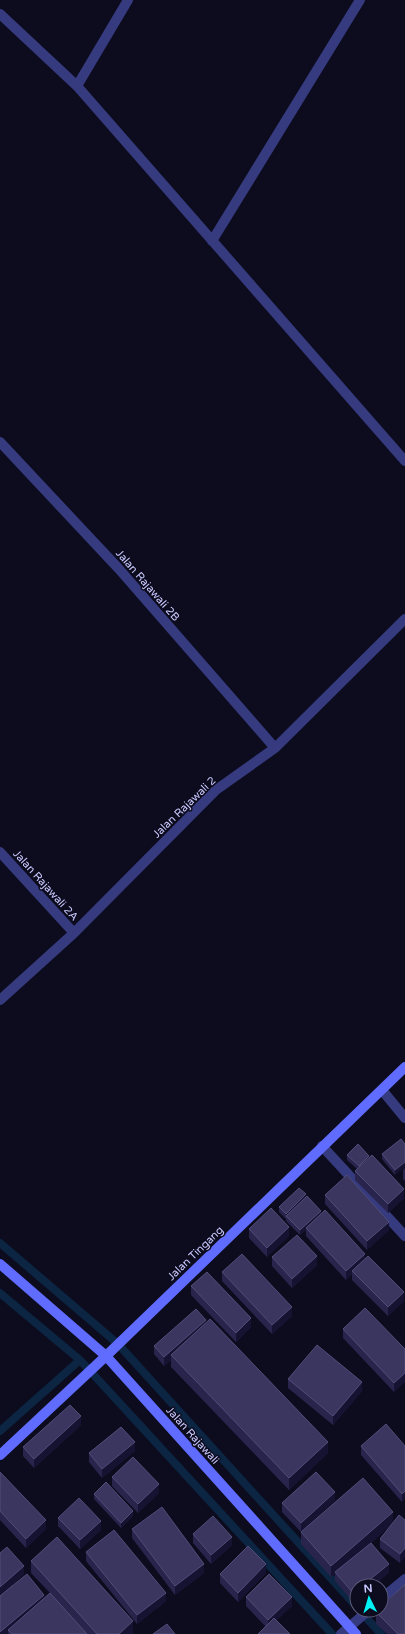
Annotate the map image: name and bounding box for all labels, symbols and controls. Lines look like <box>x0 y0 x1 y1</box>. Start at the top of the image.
street label: Jalan Rajawali 2B <box>113 547 182 624</box>
street label: Jalan Rajawali 2 <box>150 774 219 841</box>
street label: Jalan Rajawali 2A <box>10 847 81 923</box>
street label: Jalan Tingang <box>165 1223 226 1283</box>
street label: Jalan Rajawali <box>163 1404 222 1467</box>
north arrow <box>349 1578 389 1618</box>
text: N <box>363 1582 373 1595</box>

